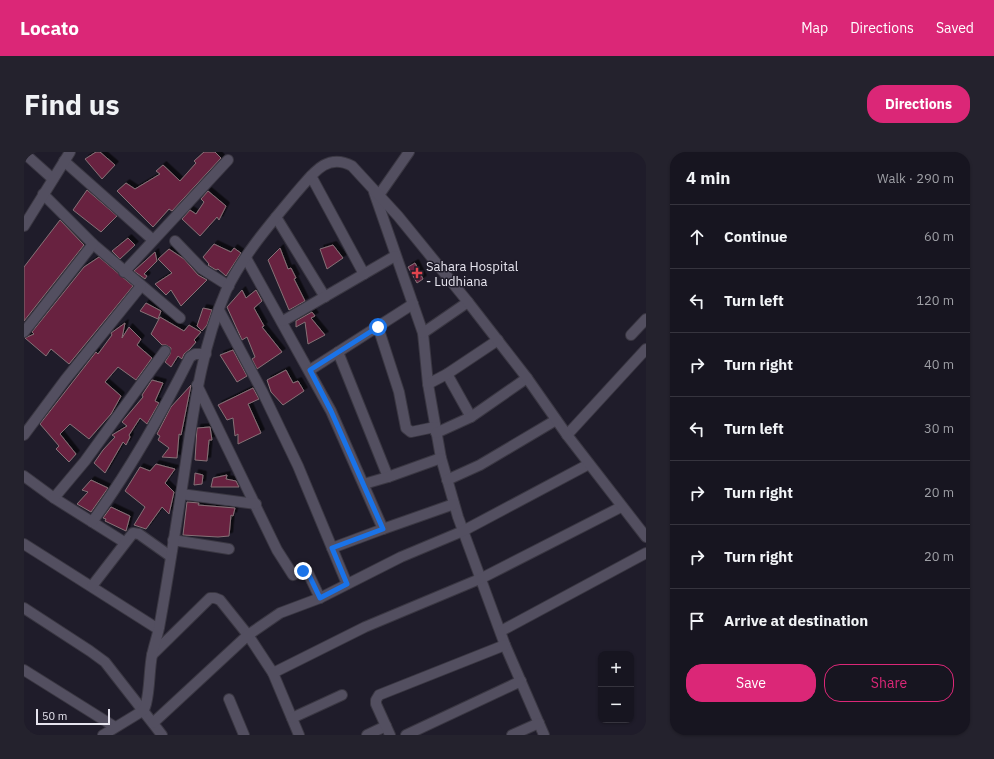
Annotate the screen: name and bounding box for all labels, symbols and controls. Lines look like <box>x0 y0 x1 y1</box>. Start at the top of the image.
text: Locato <box>20 16 79 40</box>
text: Map <box>801 19 828 37</box>
text: Directions <box>850 19 914 37</box>
text: Saved <box>936 19 974 37</box>
button: Directions <box>867 85 970 123</box>
text: Find us <box>24 86 120 123</box>
text: 4 min <box>686 167 730 189</box>
text: Walk · 290 m <box>877 170 954 187</box>
icon: ahead <box>686 226 708 248</box>
text: Continue <box>724 227 788 246</box>
text: 60 m <box>924 228 954 245</box>
place label: Sahara Hospital - Ludhiana <box>426 258 519 290</box>
marker: Sahara Hospital - Ludhiana <box>411 267 423 279</box>
icon: left <box>686 290 708 312</box>
text: Turn left <box>724 291 784 310</box>
text: 120 m <box>916 292 954 309</box>
route start <box>369 318 387 336</box>
icon: right <box>686 354 708 376</box>
text: Turn right <box>724 355 793 374</box>
text: 40 m <box>924 356 954 373</box>
icon: left <box>686 418 708 440</box>
text: Turn left <box>724 419 784 438</box>
text: 30 m <box>924 420 954 437</box>
icon: right <box>686 482 708 504</box>
text: Turn right <box>724 483 793 502</box>
text: 20 m <box>924 484 954 501</box>
icon: right <box>686 546 708 568</box>
text: Turn right <box>724 547 793 566</box>
text: 20 m <box>924 548 954 565</box>
route end <box>294 562 312 580</box>
icon: arrive <box>686 610 708 632</box>
text: Arrive at destination <box>724 611 868 630</box>
map controls <box>598 651 634 723</box>
button: + <box>598 651 634 687</box>
button: Save <box>686 664 816 702</box>
button: Share <box>824 664 954 702</box>
button: − <box>598 687 634 723</box>
scale bar <box>36 707 110 726</box>
text: 50 m <box>42 709 67 723</box>

